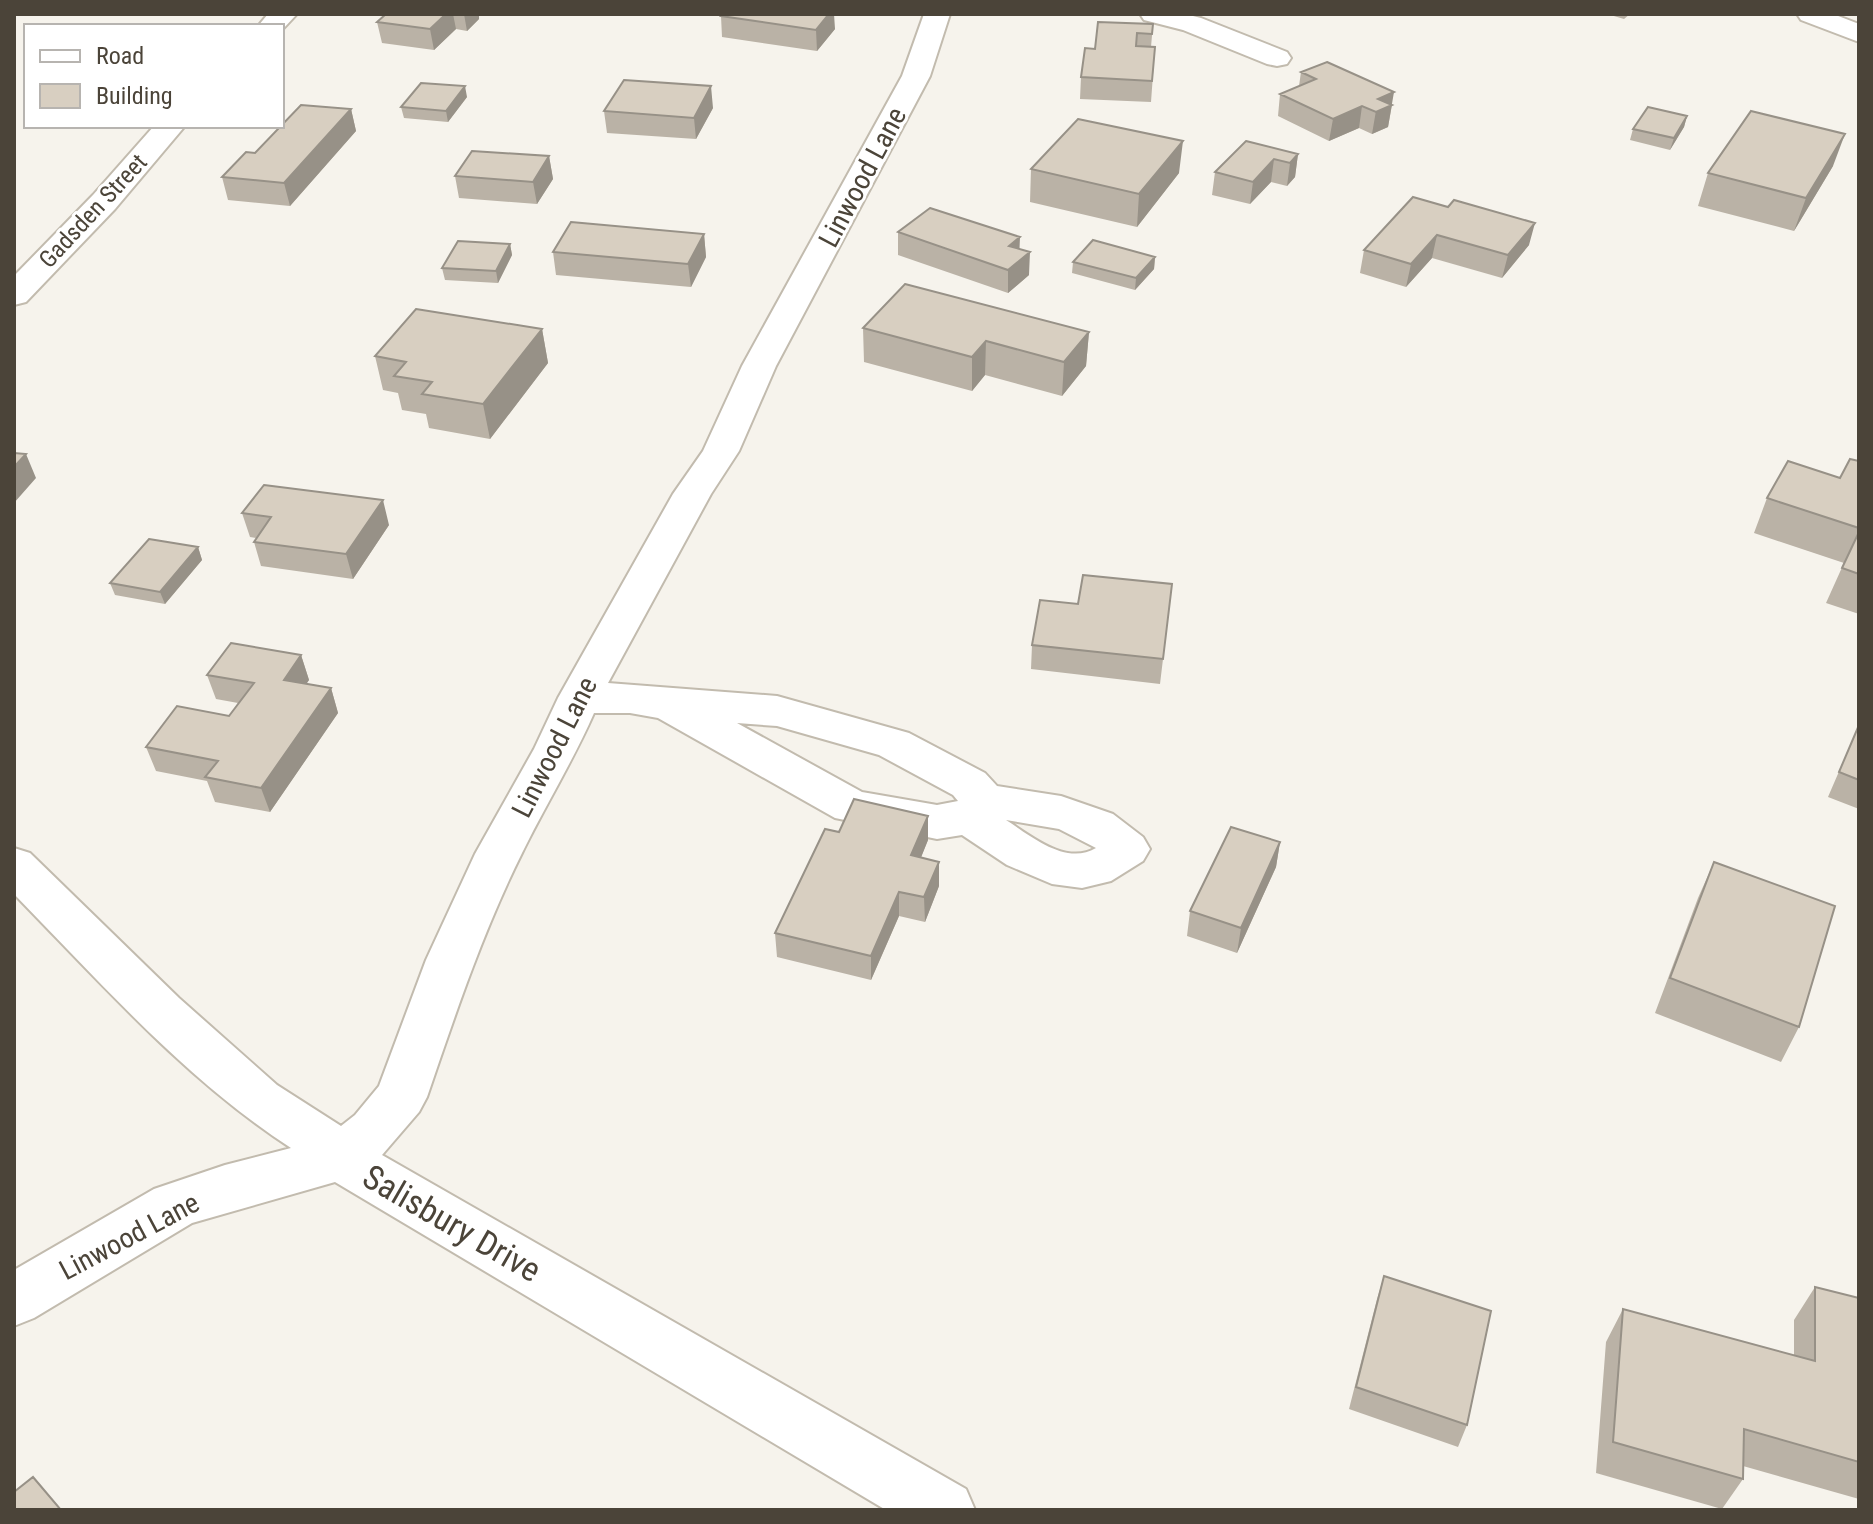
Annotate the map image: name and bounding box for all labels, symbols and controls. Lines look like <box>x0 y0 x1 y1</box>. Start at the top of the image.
legend <box>24 24 284 128</box>
text: Road <box>96 42 144 70</box>
text: Building <box>96 82 173 110</box>
street label: Linwood Lane <box>812 102 913 253</box>
street label: Gadsden Street <box>33 148 153 274</box>
street label: Linwood Lane <box>505 671 604 823</box>
street label: Salisbury Drive <box>356 1156 548 1290</box>
street label: Linwood Lane <box>54 1186 205 1287</box>

